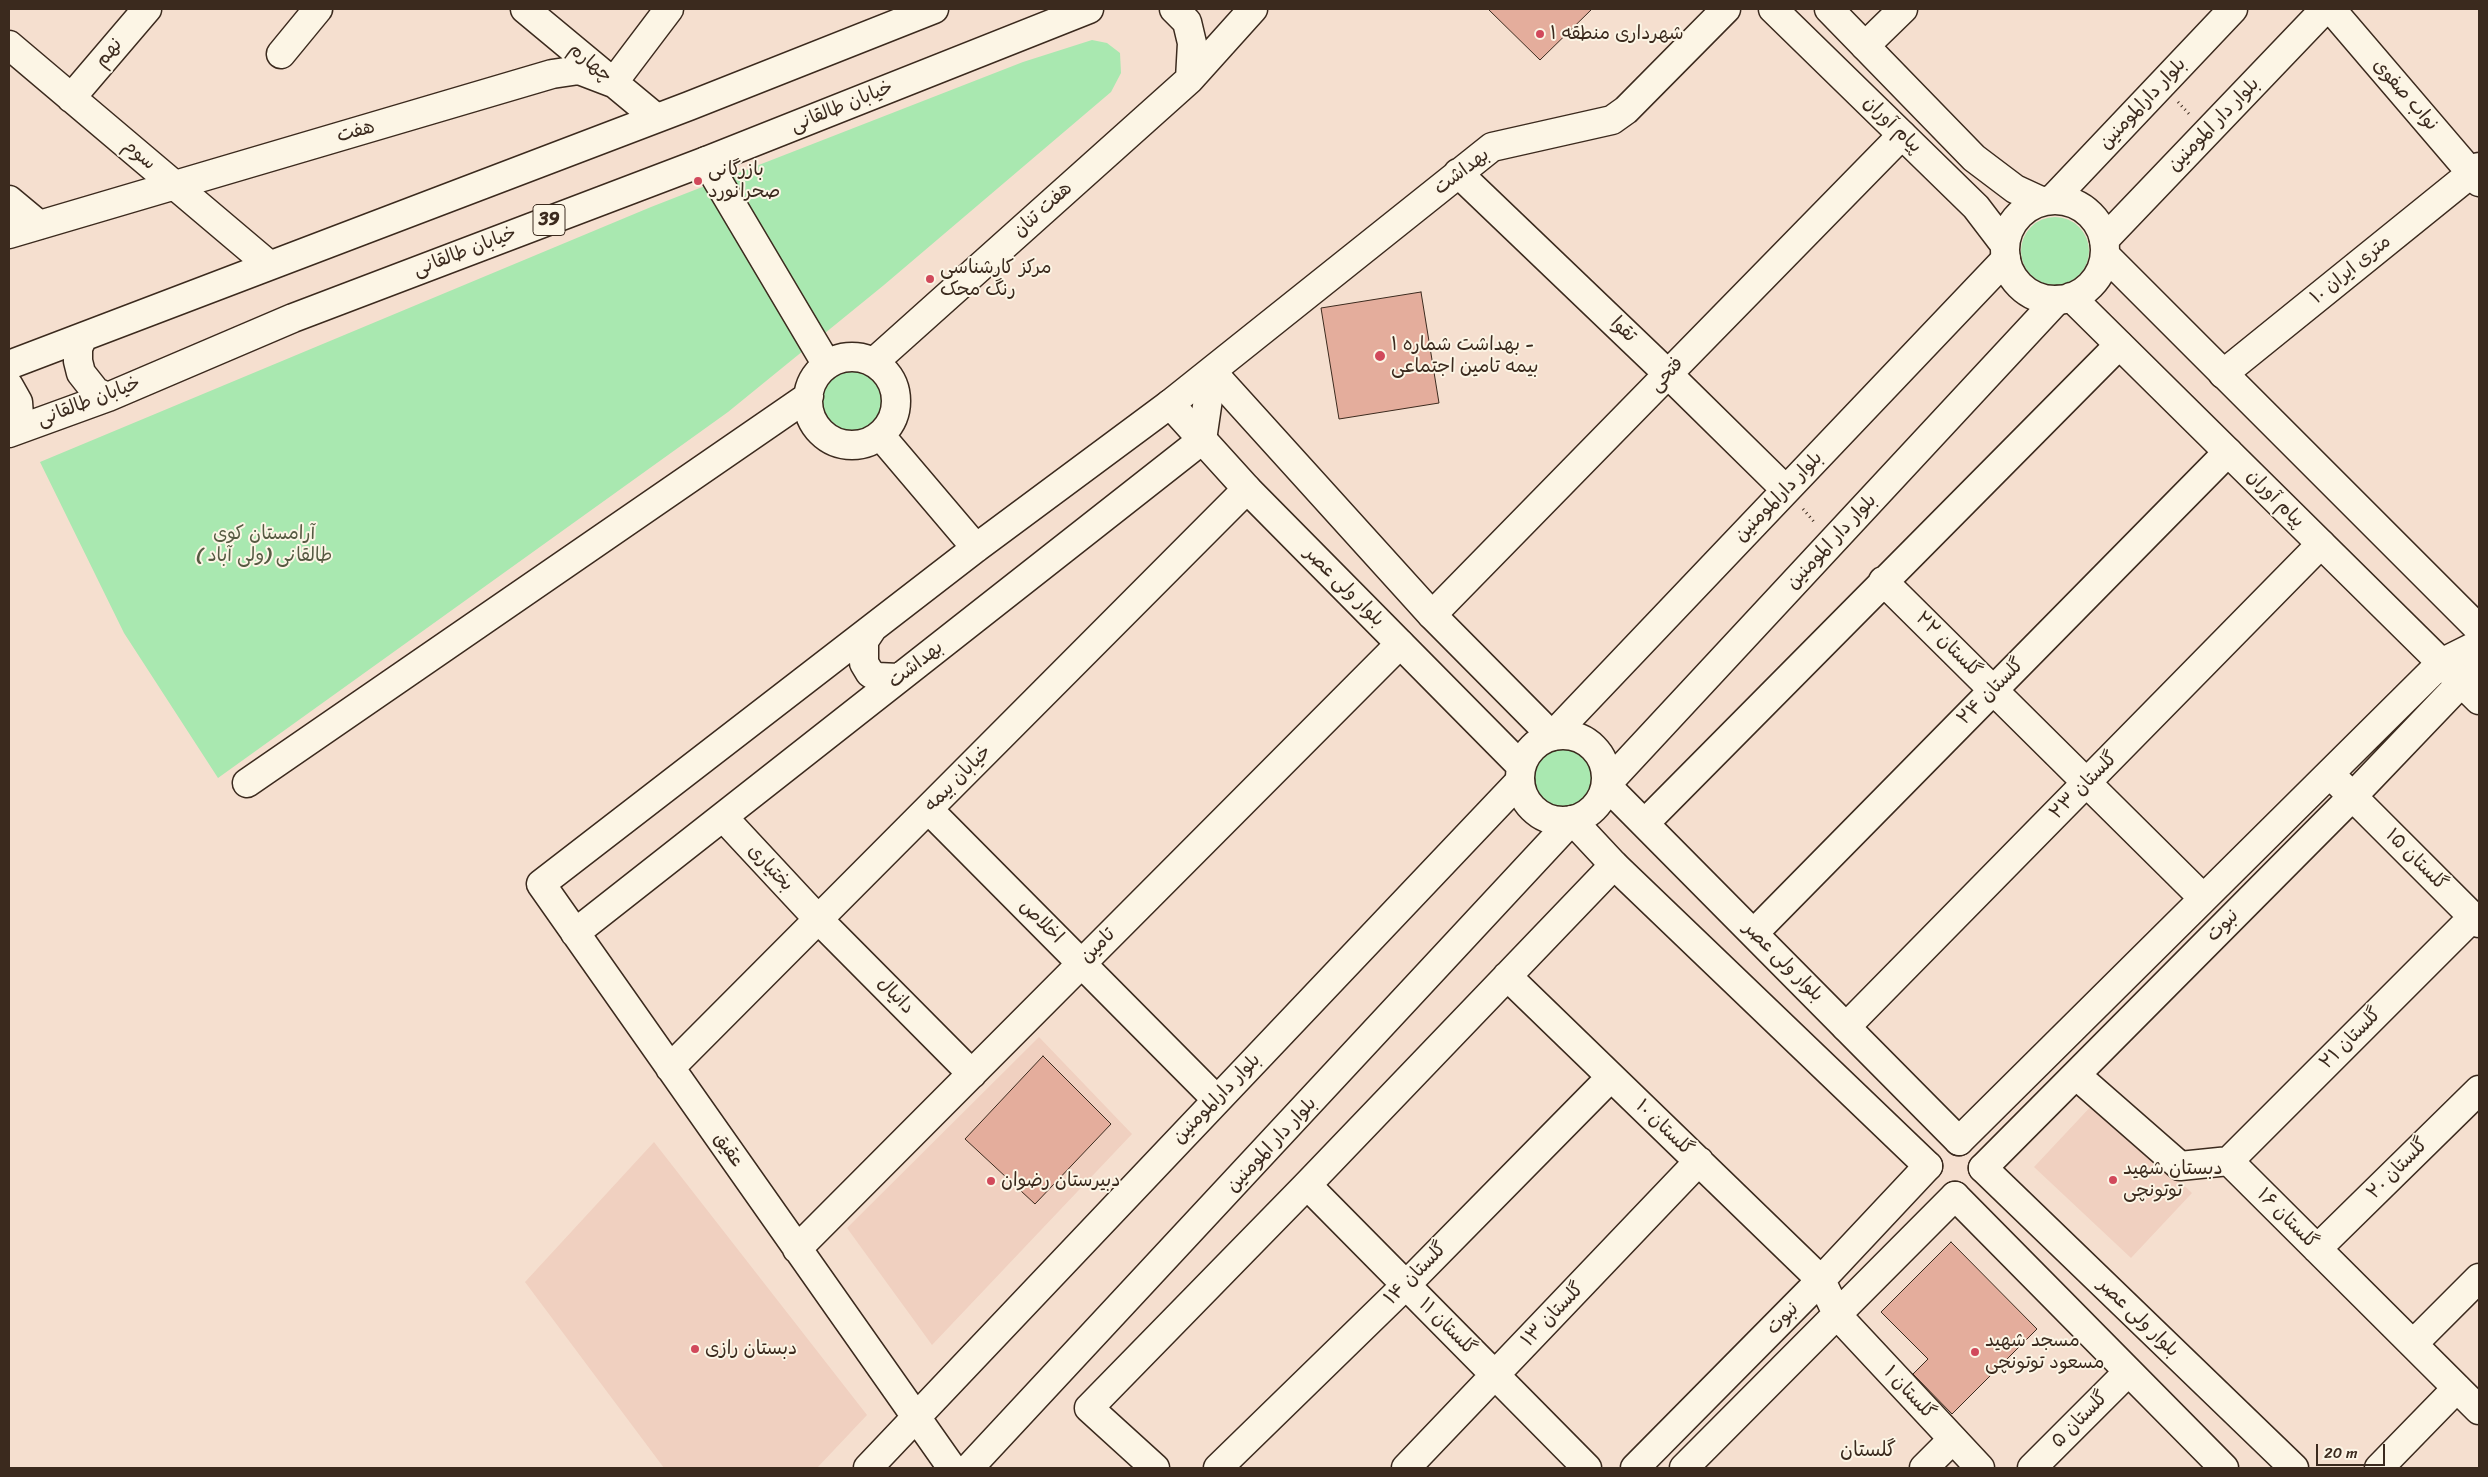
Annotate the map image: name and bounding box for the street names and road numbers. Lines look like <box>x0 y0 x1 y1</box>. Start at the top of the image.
street label: نهم <box>90 34 128 72</box>
street label: چهارم <box>563 38 617 88</box>
street label: بلوار دارالمومنین <box>2095 53 2191 155</box>
street label: نواب صفوی <box>2368 54 2442 136</box>
street label: بلوار دار المومنین <box>2163 73 2265 177</box>
street label: خیابان طالقانی <box>787 76 897 138</box>
street label: پیام آوران <box>1858 92 1926 158</box>
street label: هفت <box>334 116 378 148</box>
street label: سوم <box>118 135 160 175</box>
street label: بهداشت <box>1430 144 1494 200</box>
street label: هفت تنان <box>1009 177 1077 243</box>
road number: 39 <box>533 204 565 236</box>
street label: خیابان طالقانی <box>410 222 520 282</box>
street label: ۱۰ متری ایران <box>2306 231 2396 309</box>
street label: تقوا <box>1605 312 1641 348</box>
street label: فتحی <box>1645 353 1689 397</box>
street label: خیابان طالقانی <box>34 372 144 432</box>
street label: بلوار دارالمومنین <box>1730 447 1828 547</box>
street label: پیام آوران <box>2241 465 2309 533</box>
street label: بلوار دار المومنین <box>1782 490 1882 594</box>
street label: بلوار ولی عصر <box>1299 542 1389 632</box>
street label: گلستان ۲۲ <box>1910 607 1986 683</box>
street label: بهداشت <box>884 636 948 694</box>
street label: گلستان ۲۴ <box>1953 654 2029 730</box>
street label: خیابان بیمه <box>920 741 996 817</box>
street label: گلستان ۲۳ <box>2045 747 2123 825</box>
street label: گلستان ۱۵ <box>2380 824 2452 896</box>
street label: بختیاری <box>742 840 798 896</box>
street label: اخلاص <box>1014 895 1068 949</box>
street label: نبوت <box>2202 905 2244 947</box>
street label: بلوار ولی عصر <box>1738 917 1828 1007</box>
street label: تامین <box>1076 924 1120 968</box>
street label: دانیال <box>872 973 918 1019</box>
street label: گلستان ۲۱ <box>2315 1003 2387 1075</box>
street label: بلوار دارالمومنین <box>1168 1049 1266 1149</box>
street label: بلوار دار المومنین <box>1222 1093 1322 1197</box>
street label: گلستان ۱۰ <box>1630 1095 1698 1161</box>
street label: عقیق <box>708 1128 748 1172</box>
street label: گلستان ۲۰ <box>2363 1134 2433 1204</box>
street label: گلستان ۱۶ <box>2252 1184 2322 1254</box>
street label: گلستان ۱۴ <box>1380 1238 1452 1310</box>
street label: بلوار ولی عصر <box>2093 1274 2183 1362</box>
street label: گلستان ۱۳ <box>1517 1278 1589 1352</box>
street label: گلستان ۱۱ <box>1414 1294 1480 1360</box>
street label: نبوت <box>1762 1298 1804 1340</box>
street label: گلستان ۱ <box>1879 1361 1939 1425</box>
street label: گلستان ۵ <box>2047 1387 2113 1453</box>

